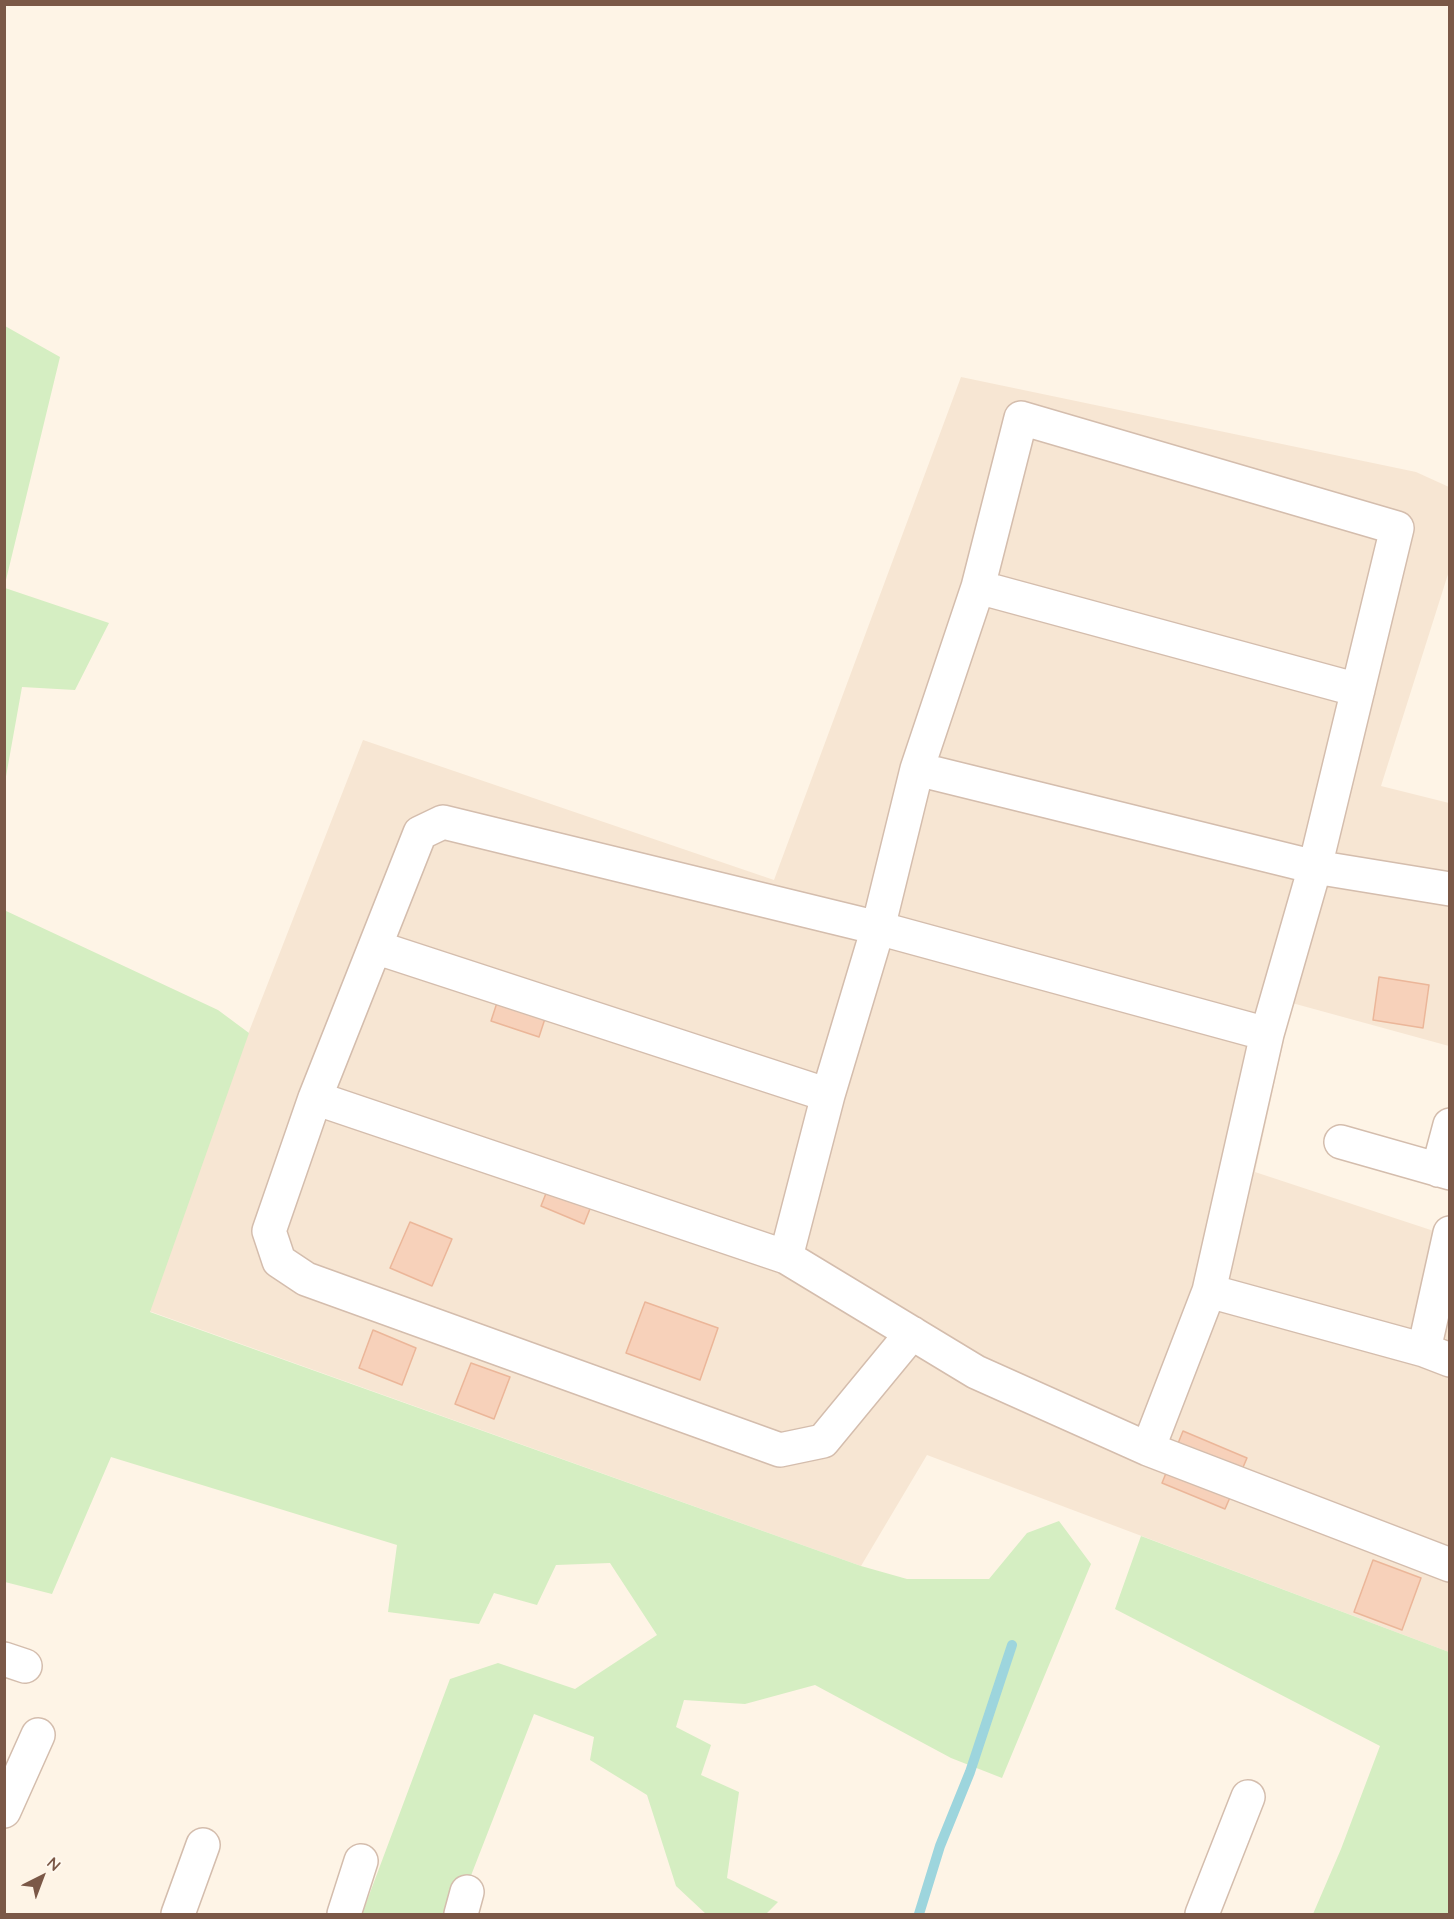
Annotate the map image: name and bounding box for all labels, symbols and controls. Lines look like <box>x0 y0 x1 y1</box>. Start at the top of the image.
north arrow <box>12 1847 72 1907</box>
text: N <box>43 1852 65 1875</box>

